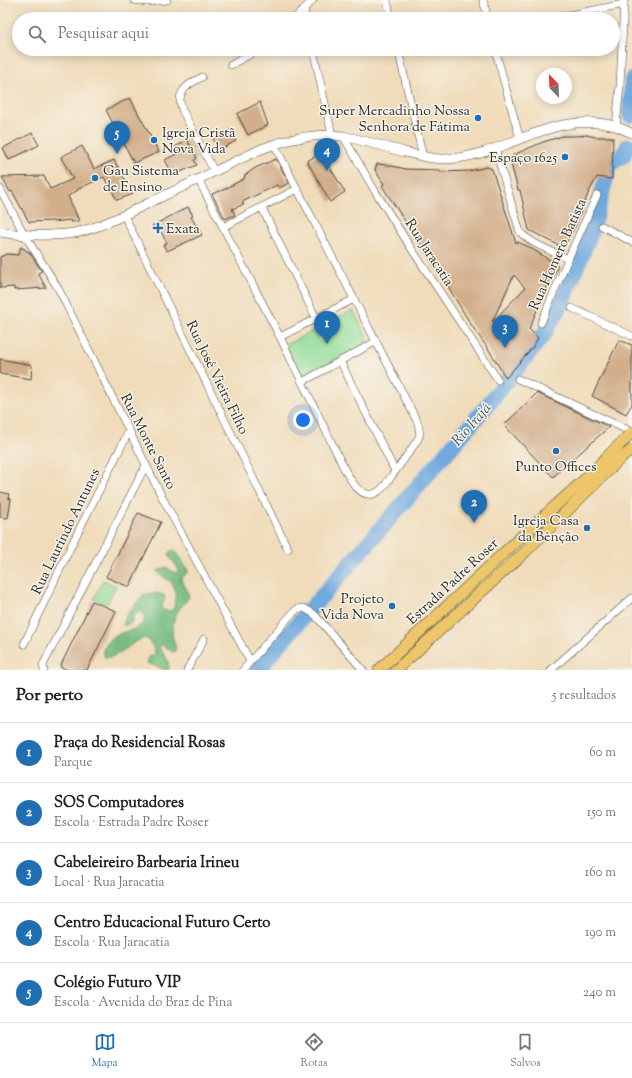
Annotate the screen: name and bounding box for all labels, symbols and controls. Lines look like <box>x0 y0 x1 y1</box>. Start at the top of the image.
search box <box>12 12 620 56</box>
icon: search <box>26 23 48 45</box>
text: Pesquisar aqui <box>58 24 149 45</box>
north arrow <box>536 68 572 104</box>
place label: Super Mercadinho Nossa Senhora de Fátima <box>319 102 471 138</box>
marker: Super Mercadinho Nossa Senhora de Fátima <box>473 113 483 123</box>
pin: 5 <box>104 121 130 154</box>
place label: Igreja Cristã Nova Vida <box>162 124 236 160</box>
marker: Igreja Cristã Nova Vida <box>149 135 159 145</box>
pin: 4 <box>314 138 340 171</box>
place label: Espaço 1625 <box>489 149 557 169</box>
marker: Espaço 1625 <box>560 152 570 162</box>
place label: Gau Sistema de Ensino <box>103 162 179 198</box>
marker: Gau Sistema de Ensino <box>90 173 100 183</box>
street label: Rua Homero Batista <box>525 195 593 314</box>
street label: Rua Jaracatia <box>399 215 458 291</box>
place label: Exata <box>166 220 200 240</box>
marker: Exata <box>153 223 163 233</box>
pin: 1 <box>314 311 340 344</box>
pin: 3 <box>492 315 518 348</box>
street label: Rua José Vieira Filho <box>180 318 253 439</box>
street label: Rua Monte Santo <box>114 390 180 494</box>
water label: Rio Irajá <box>447 399 497 451</box>
your location <box>293 410 313 430</box>
marker: Punto Offices <box>551 446 561 456</box>
place label: Punto Offices <box>516 458 596 478</box>
street label: Rua Laurindo Antunes <box>28 465 106 598</box>
pin: 2 <box>461 490 487 523</box>
place label: Igreja Casa da Bênção <box>513 512 580 548</box>
marker: Igreja Casa da Bênção <box>582 523 592 533</box>
street label: Estrada Padre Roser <box>403 534 504 630</box>
place label: Projeto Vida Nova <box>320 590 385 626</box>
marker: Projeto Vida Nova <box>387 601 397 611</box>
text: Por perto <box>16 684 83 708</box>
text: 5 resultados <box>552 687 616 705</box>
text: Praça do Residencial Rosas <box>54 733 225 754</box>
text: 1 <box>27 744 31 762</box>
text: 60 m <box>589 744 616 762</box>
text: Parque <box>54 754 93 772</box>
text: SOS Computadores <box>54 793 184 814</box>
text: 2 <box>26 804 32 822</box>
text: 150 m <box>587 804 616 822</box>
text: Escola · Estrada Padre Roser <box>54 814 209 832</box>
text: Cabeleireiro Barbearia Irineu <box>54 853 239 874</box>
text: 3 <box>26 864 32 882</box>
text: 160 m <box>585 864 616 882</box>
text: Local · Rua Jaracatia <box>54 874 165 892</box>
text: Centro Educacional Futuro Certo <box>54 913 271 934</box>
text: 4 <box>26 924 32 942</box>
text: 190 m <box>585 924 616 942</box>
text: Escola · Rua Jaracatia <box>54 934 170 952</box>
text: Colégio Futuro VIP <box>54 973 181 994</box>
text: 5 <box>27 984 31 1002</box>
text: 240 m <box>583 984 616 1002</box>
text: Escola · Avenida do Braz de Pina <box>54 994 232 1012</box>
tab: Mapa <box>91 1031 118 1071</box>
tab: Rotas <box>301 1031 327 1071</box>
tab: Salvos <box>510 1031 541 1071</box>

